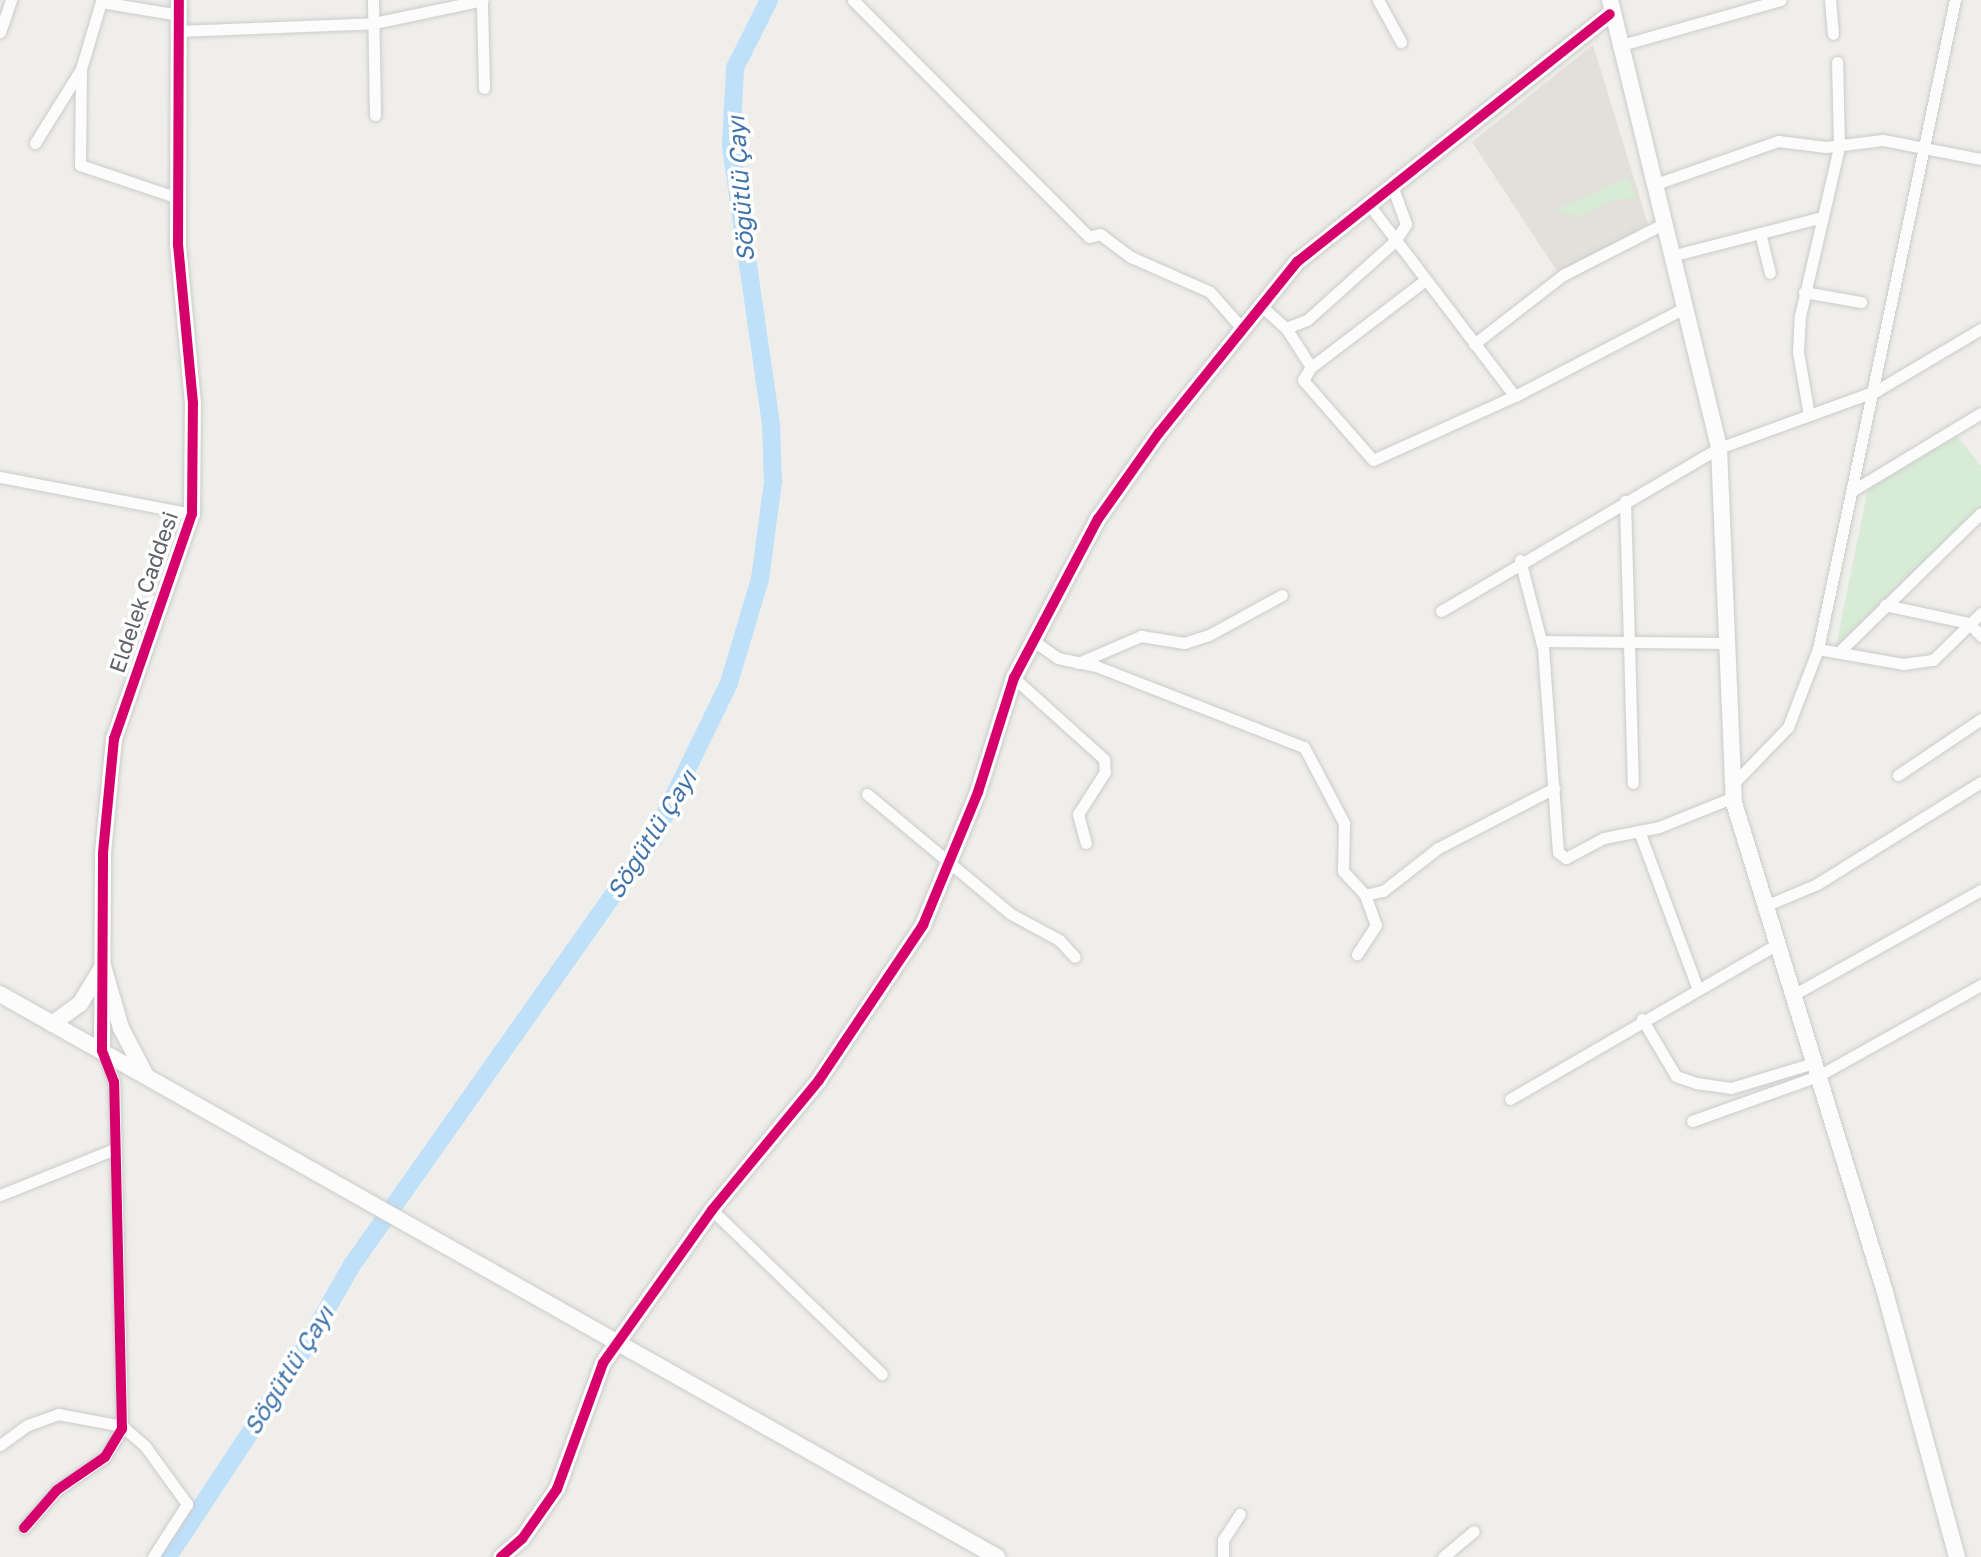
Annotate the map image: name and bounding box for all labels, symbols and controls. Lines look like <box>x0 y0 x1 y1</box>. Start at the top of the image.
water label: Söğütlü Çayı <box>721 115 759 263</box>
street label: Eldelek Caddesi <box>103 508 183 676</box>
water label: Söğütlü Çayı <box>600 764 702 904</box>
water label: Söğütlü Çayı <box>237 1300 339 1440</box>

